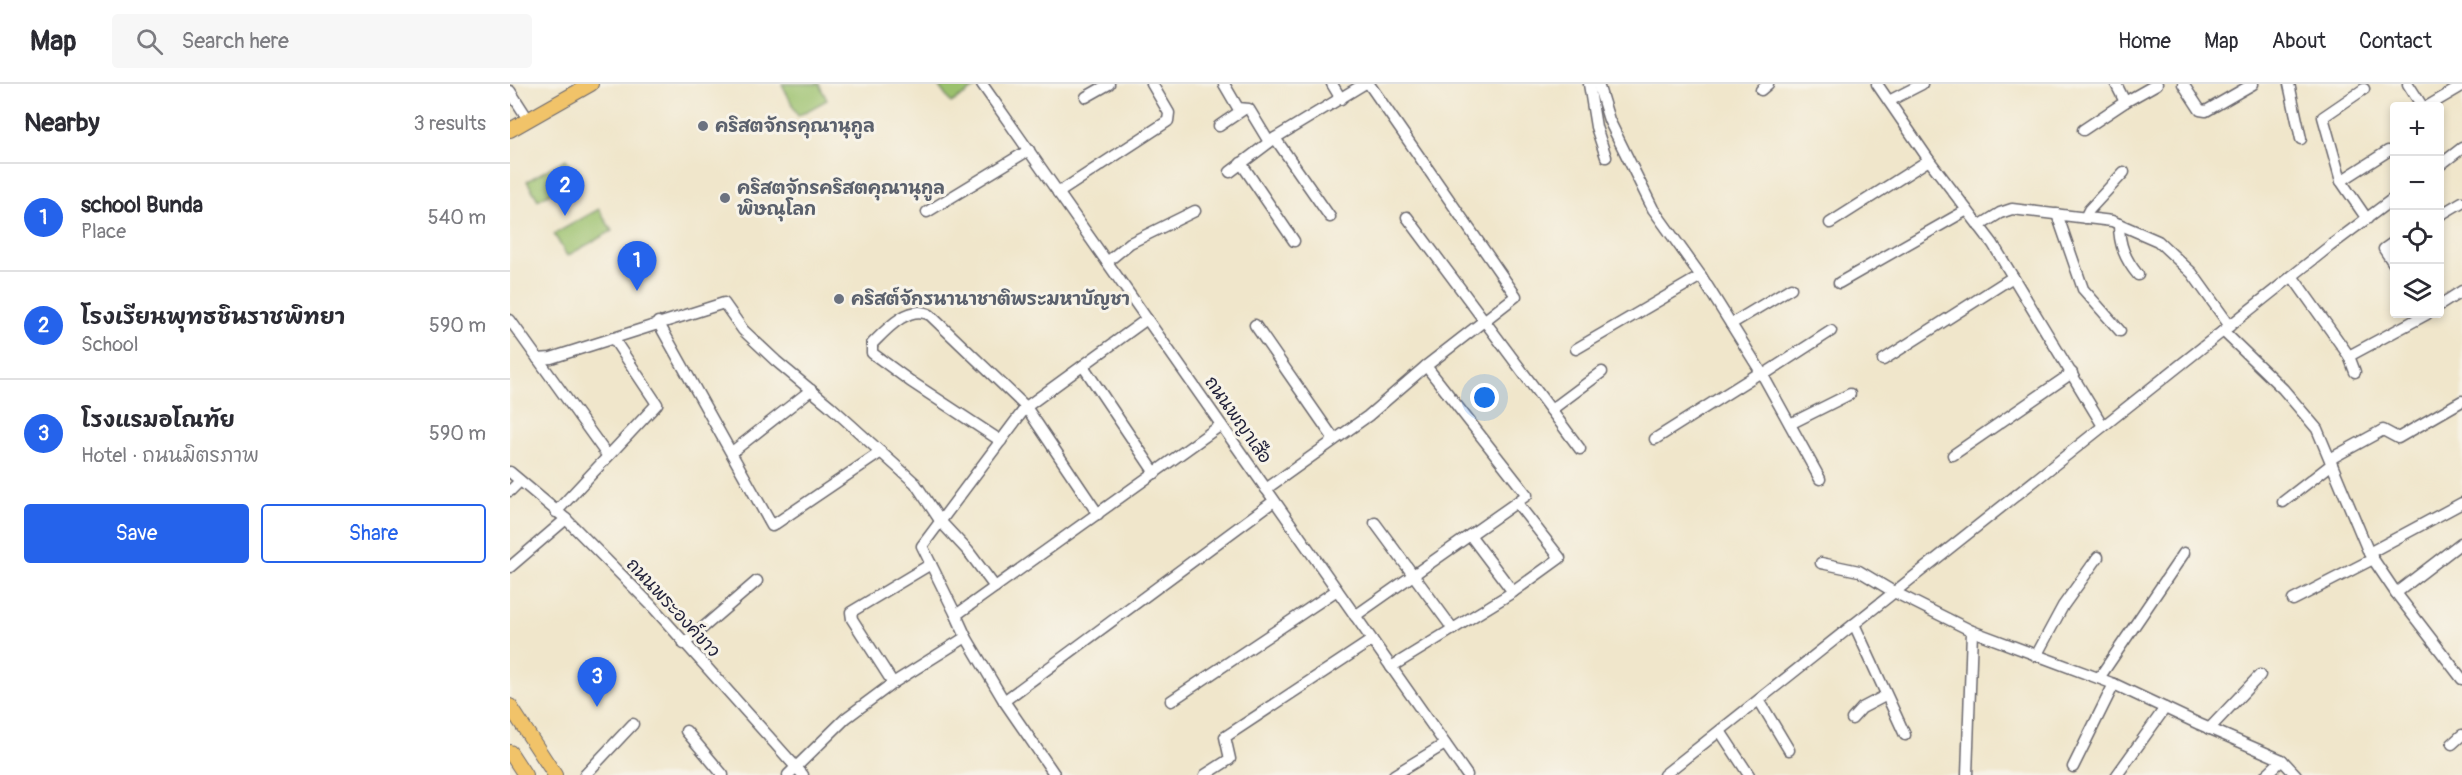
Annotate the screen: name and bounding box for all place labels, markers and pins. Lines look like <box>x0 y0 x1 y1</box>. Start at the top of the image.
place label: คริสตจักรคุณานุกูล <box>715 115 875 139</box>
marker: คริสตจักรคุณานุกูล <box>696 119 710 133</box>
pin: 2 <box>546 166 584 216</box>
place label: คริสตจักรคริสตคุณานุกูล พิษณุโลก <box>737 177 945 222</box>
marker: คริสตจักรคริสตคุณานุกูล พิษณุโลก <box>718 191 732 205</box>
pin: 1 <box>618 242 656 291</box>
place label: คริสต์จักรนานาชาติพระมหาบัญชา <box>851 286 1130 311</box>
marker: คริสต์จักรนานาชาติพระมหาบัญชา <box>832 292 846 306</box>
pin: 3 <box>578 658 616 707</box>

